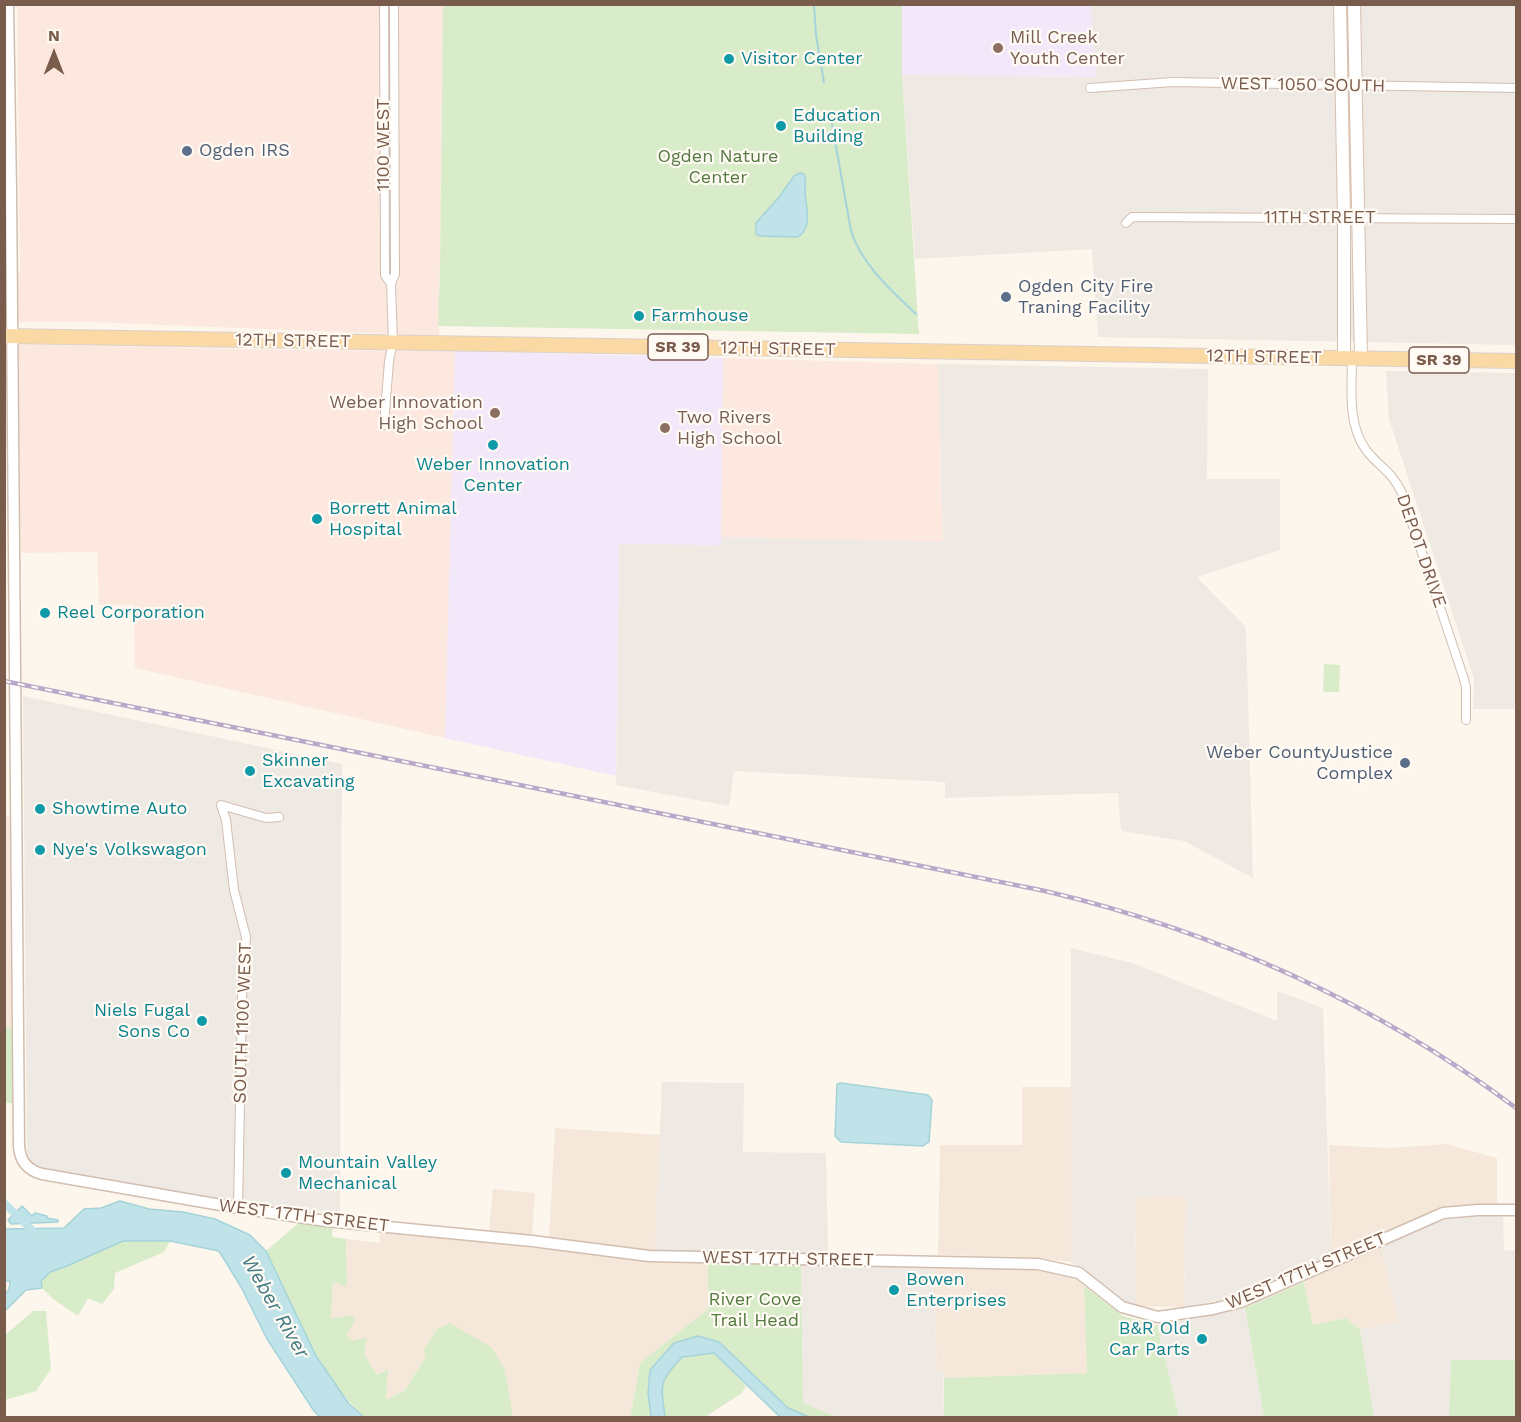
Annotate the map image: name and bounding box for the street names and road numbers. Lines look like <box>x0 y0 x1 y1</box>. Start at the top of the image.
street label: WEST 1050 SOUTH <box>1221 73 1385 97</box>
street label: 1100 WEST <box>373 98 395 192</box>
street label: 11TH STREET <box>1264 207 1376 229</box>
street label: 12TH STREET <box>235 329 351 353</box>
road number: SR 39 <box>648 334 708 360</box>
street label: 12TH STREET <box>720 337 836 361</box>
street label: 12TH STREET <box>1206 345 1322 369</box>
road number: SR 39 <box>1409 347 1469 373</box>
street label: DEPOT DRIVE <box>1391 491 1451 611</box>
street label: SOUTH 1100 WEST <box>229 942 257 1104</box>
street label: WEST 17TH STREET <box>217 1195 391 1237</box>
street label: WEST 17TH STREET <box>1223 1227 1389 1315</box>
street label: WEST 17TH STREET <box>702 1247 874 1271</box>

